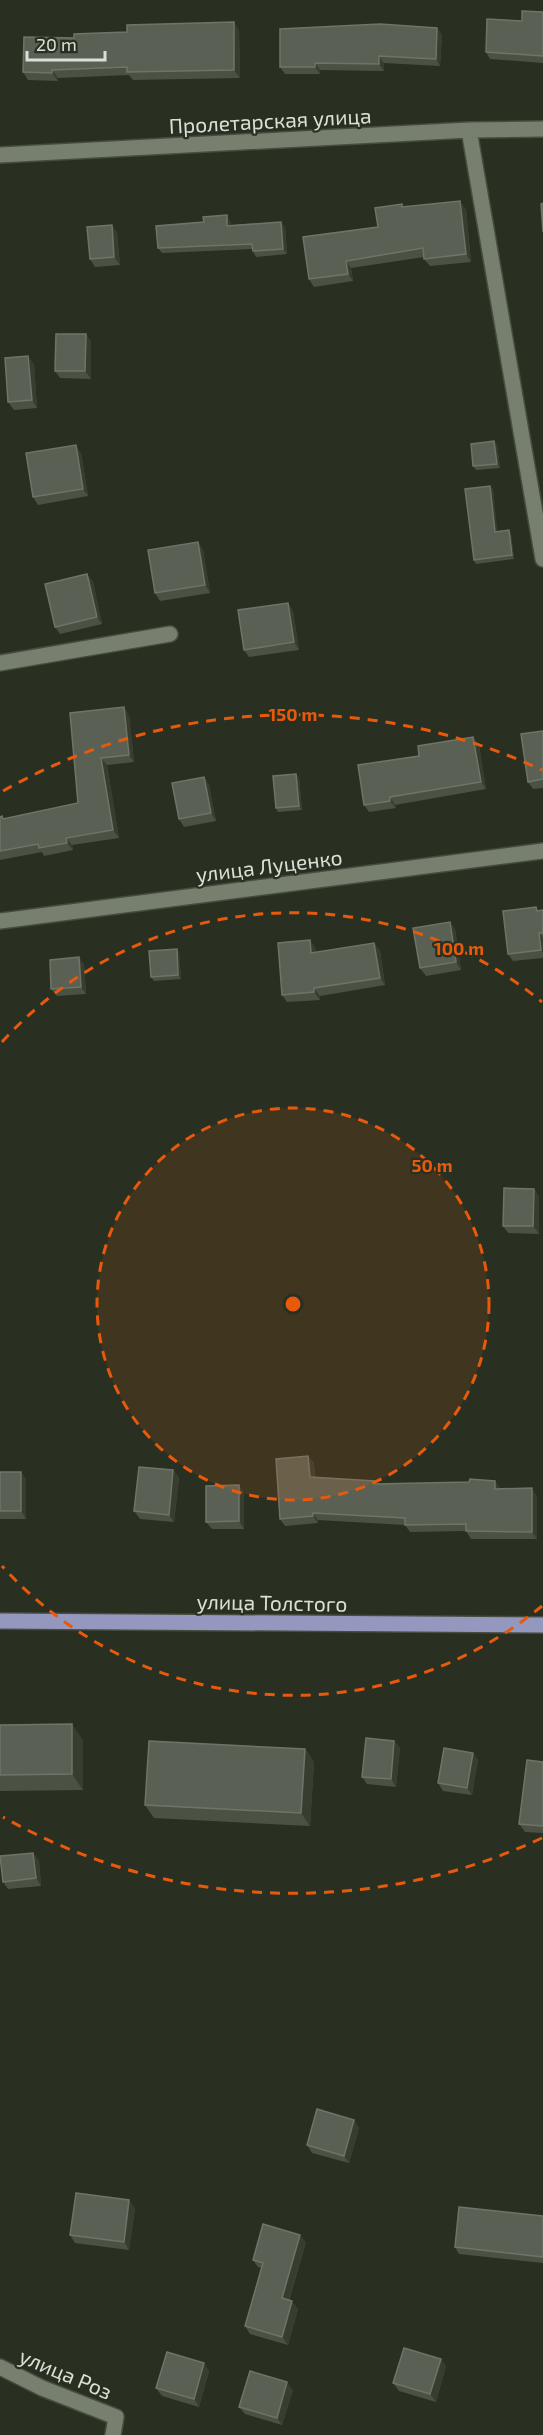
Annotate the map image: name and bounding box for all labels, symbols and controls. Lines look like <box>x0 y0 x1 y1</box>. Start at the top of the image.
scale bar <box>27 24 105 62</box>
text: 20 m <box>36 33 77 55</box>
street label: Пролетарская улица <box>168 102 372 139</box>
text: 150 m <box>269 703 317 725</box>
street label: улица Луценко <box>194 844 344 887</box>
text: 100 m <box>434 937 484 959</box>
text: 50 m <box>411 1154 453 1176</box>
centre of rings <box>283 1294 303 1314</box>
street label: улица Толстого <box>196 1588 348 1617</box>
street label: улица Роз <box>16 2342 116 2405</box>

